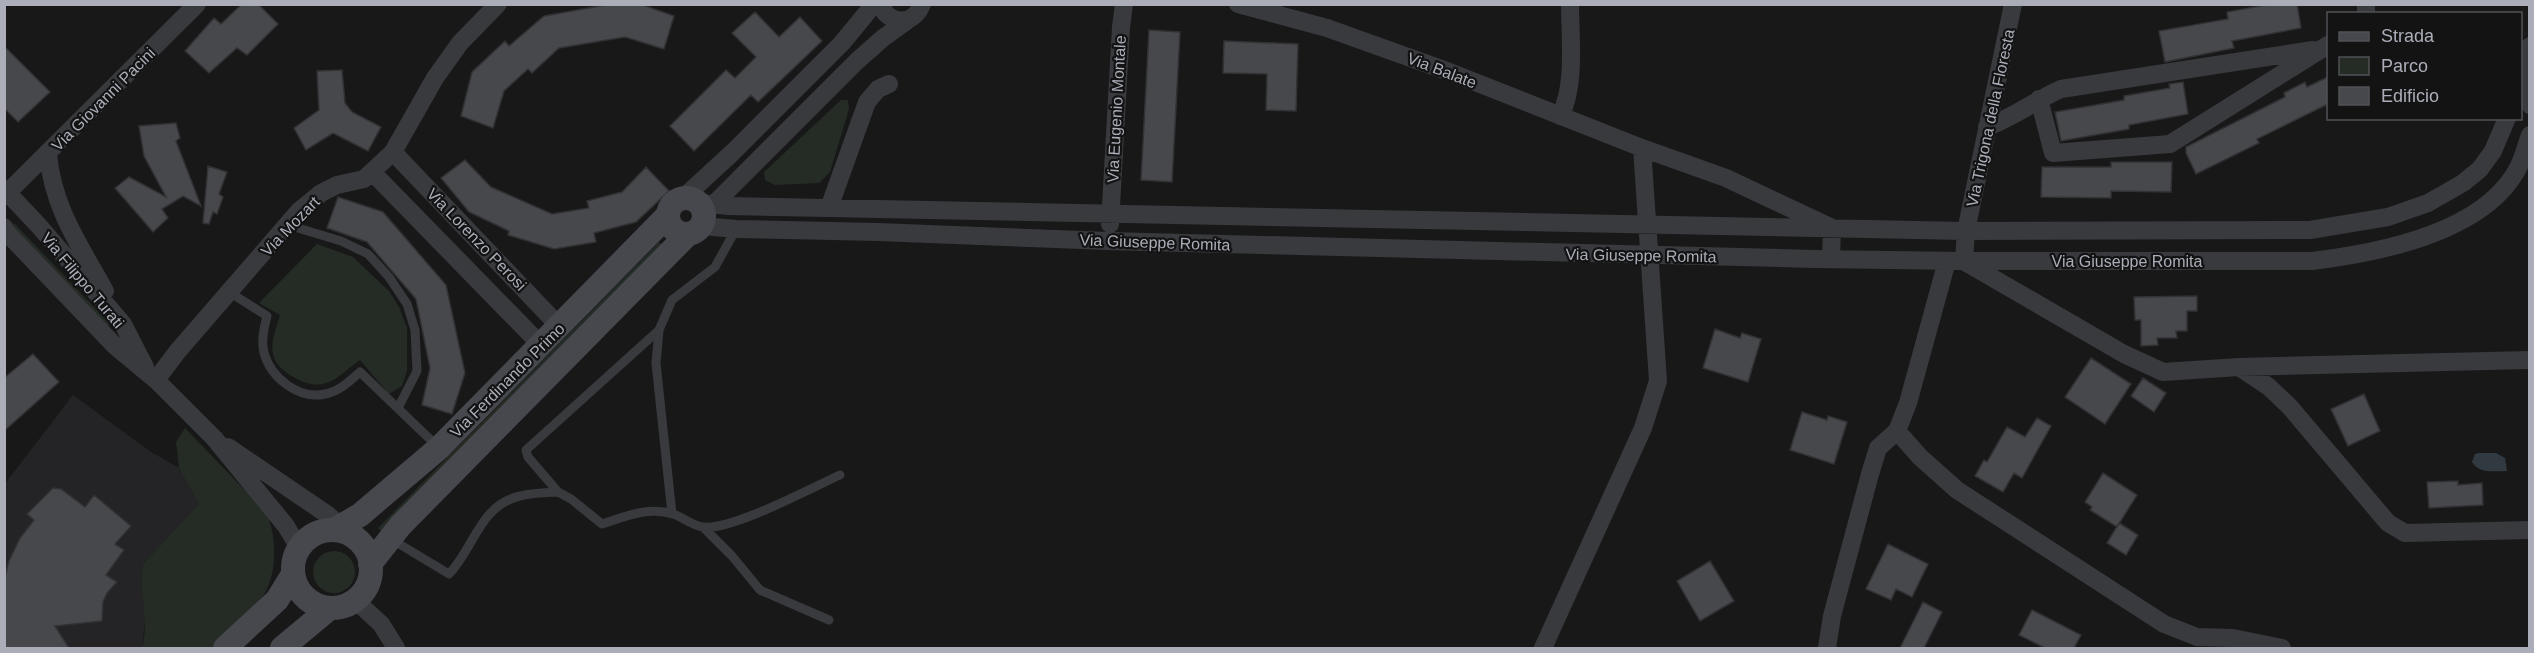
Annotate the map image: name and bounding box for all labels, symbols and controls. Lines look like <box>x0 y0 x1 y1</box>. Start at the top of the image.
legend <box>2327 12 2522 120</box>
text: Strada <box>2381 26 2435 46</box>
street label: Via Trigona della Floresta <box>1963 28 2018 208</box>
street label: Via Eugenio Montale <box>1104 35 1129 183</box>
street label: Via Giovanni Pacini <box>48 44 158 154</box>
street label: Via Balate <box>1405 50 1479 91</box>
text: Parco <box>2381 56 2428 76</box>
text: Edificio <box>2381 86 2439 106</box>
street label: Via Lorenzo Perosi <box>424 185 530 294</box>
street label: Via Mozart <box>258 193 323 260</box>
street label: Via Filippo Turati <box>38 229 127 331</box>
street label: Via Giuseppe Romita <box>1079 231 1231 254</box>
street label: Via Giuseppe Romita <box>1565 246 1717 265</box>
street label: Via Giuseppe Romita <box>2052 253 2203 270</box>
street label: Via Ferdinando Primo <box>447 320 568 441</box>

